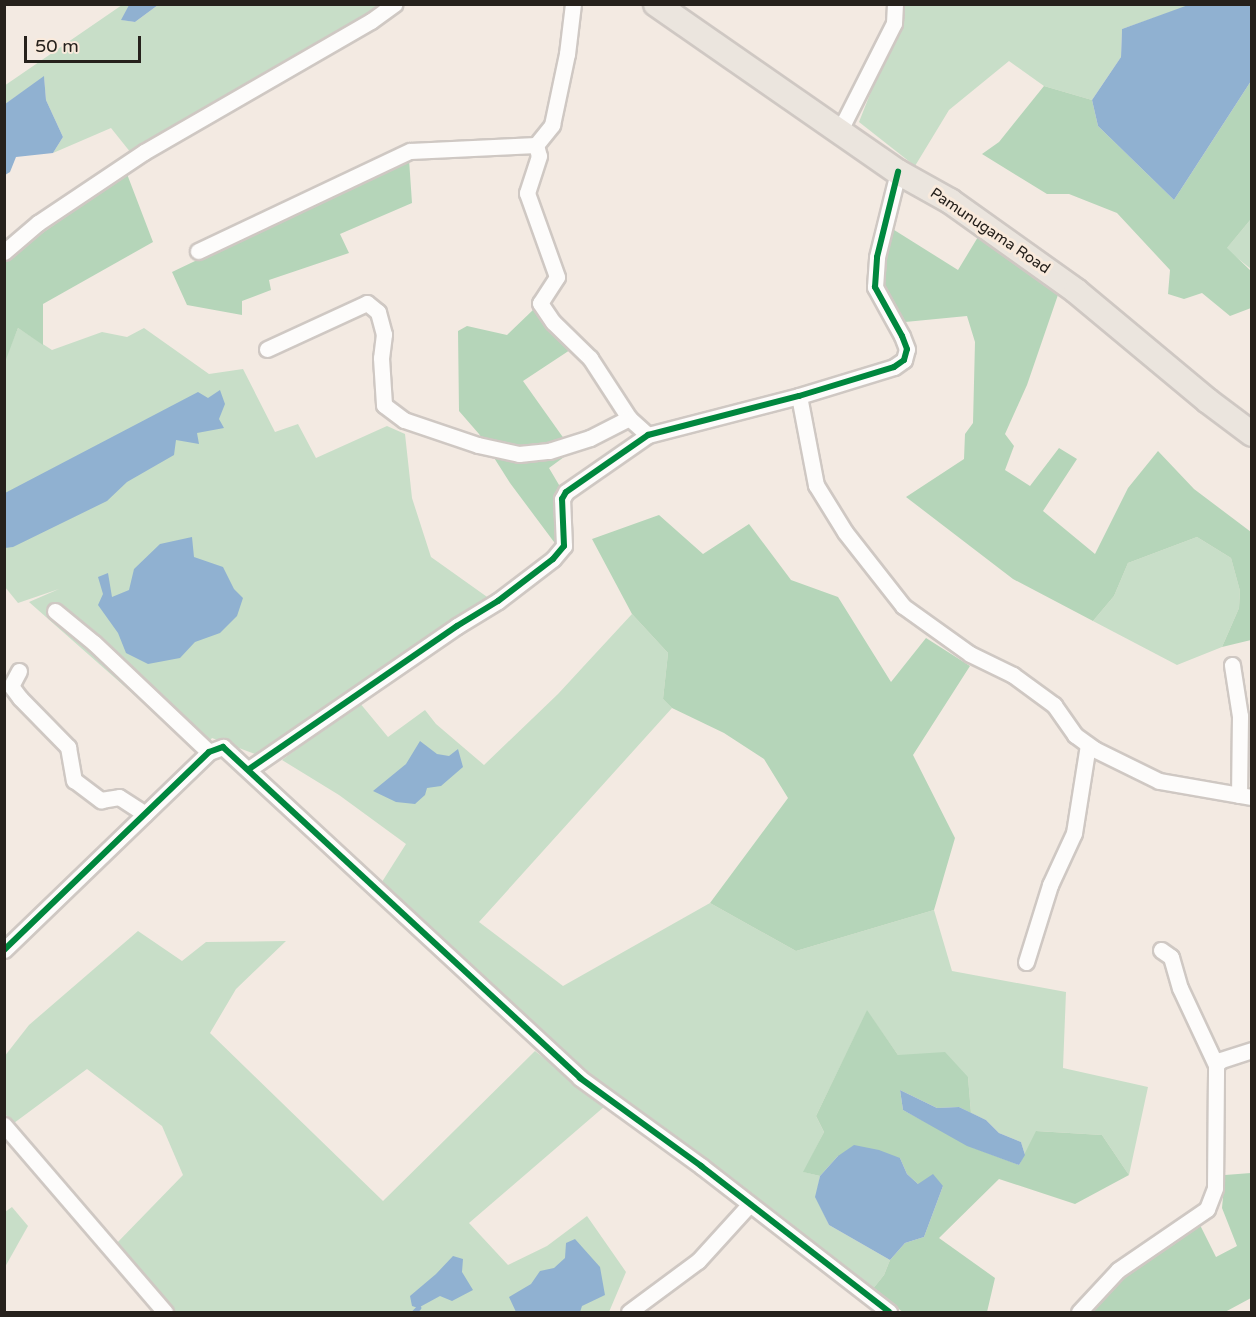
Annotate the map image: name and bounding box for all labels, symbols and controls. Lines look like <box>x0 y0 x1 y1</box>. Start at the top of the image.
scale bar <box>27 24 144 62</box>
text: 50 m <box>35 35 79 57</box>
street label: Pamunugama Road <box>927 184 1053 278</box>

